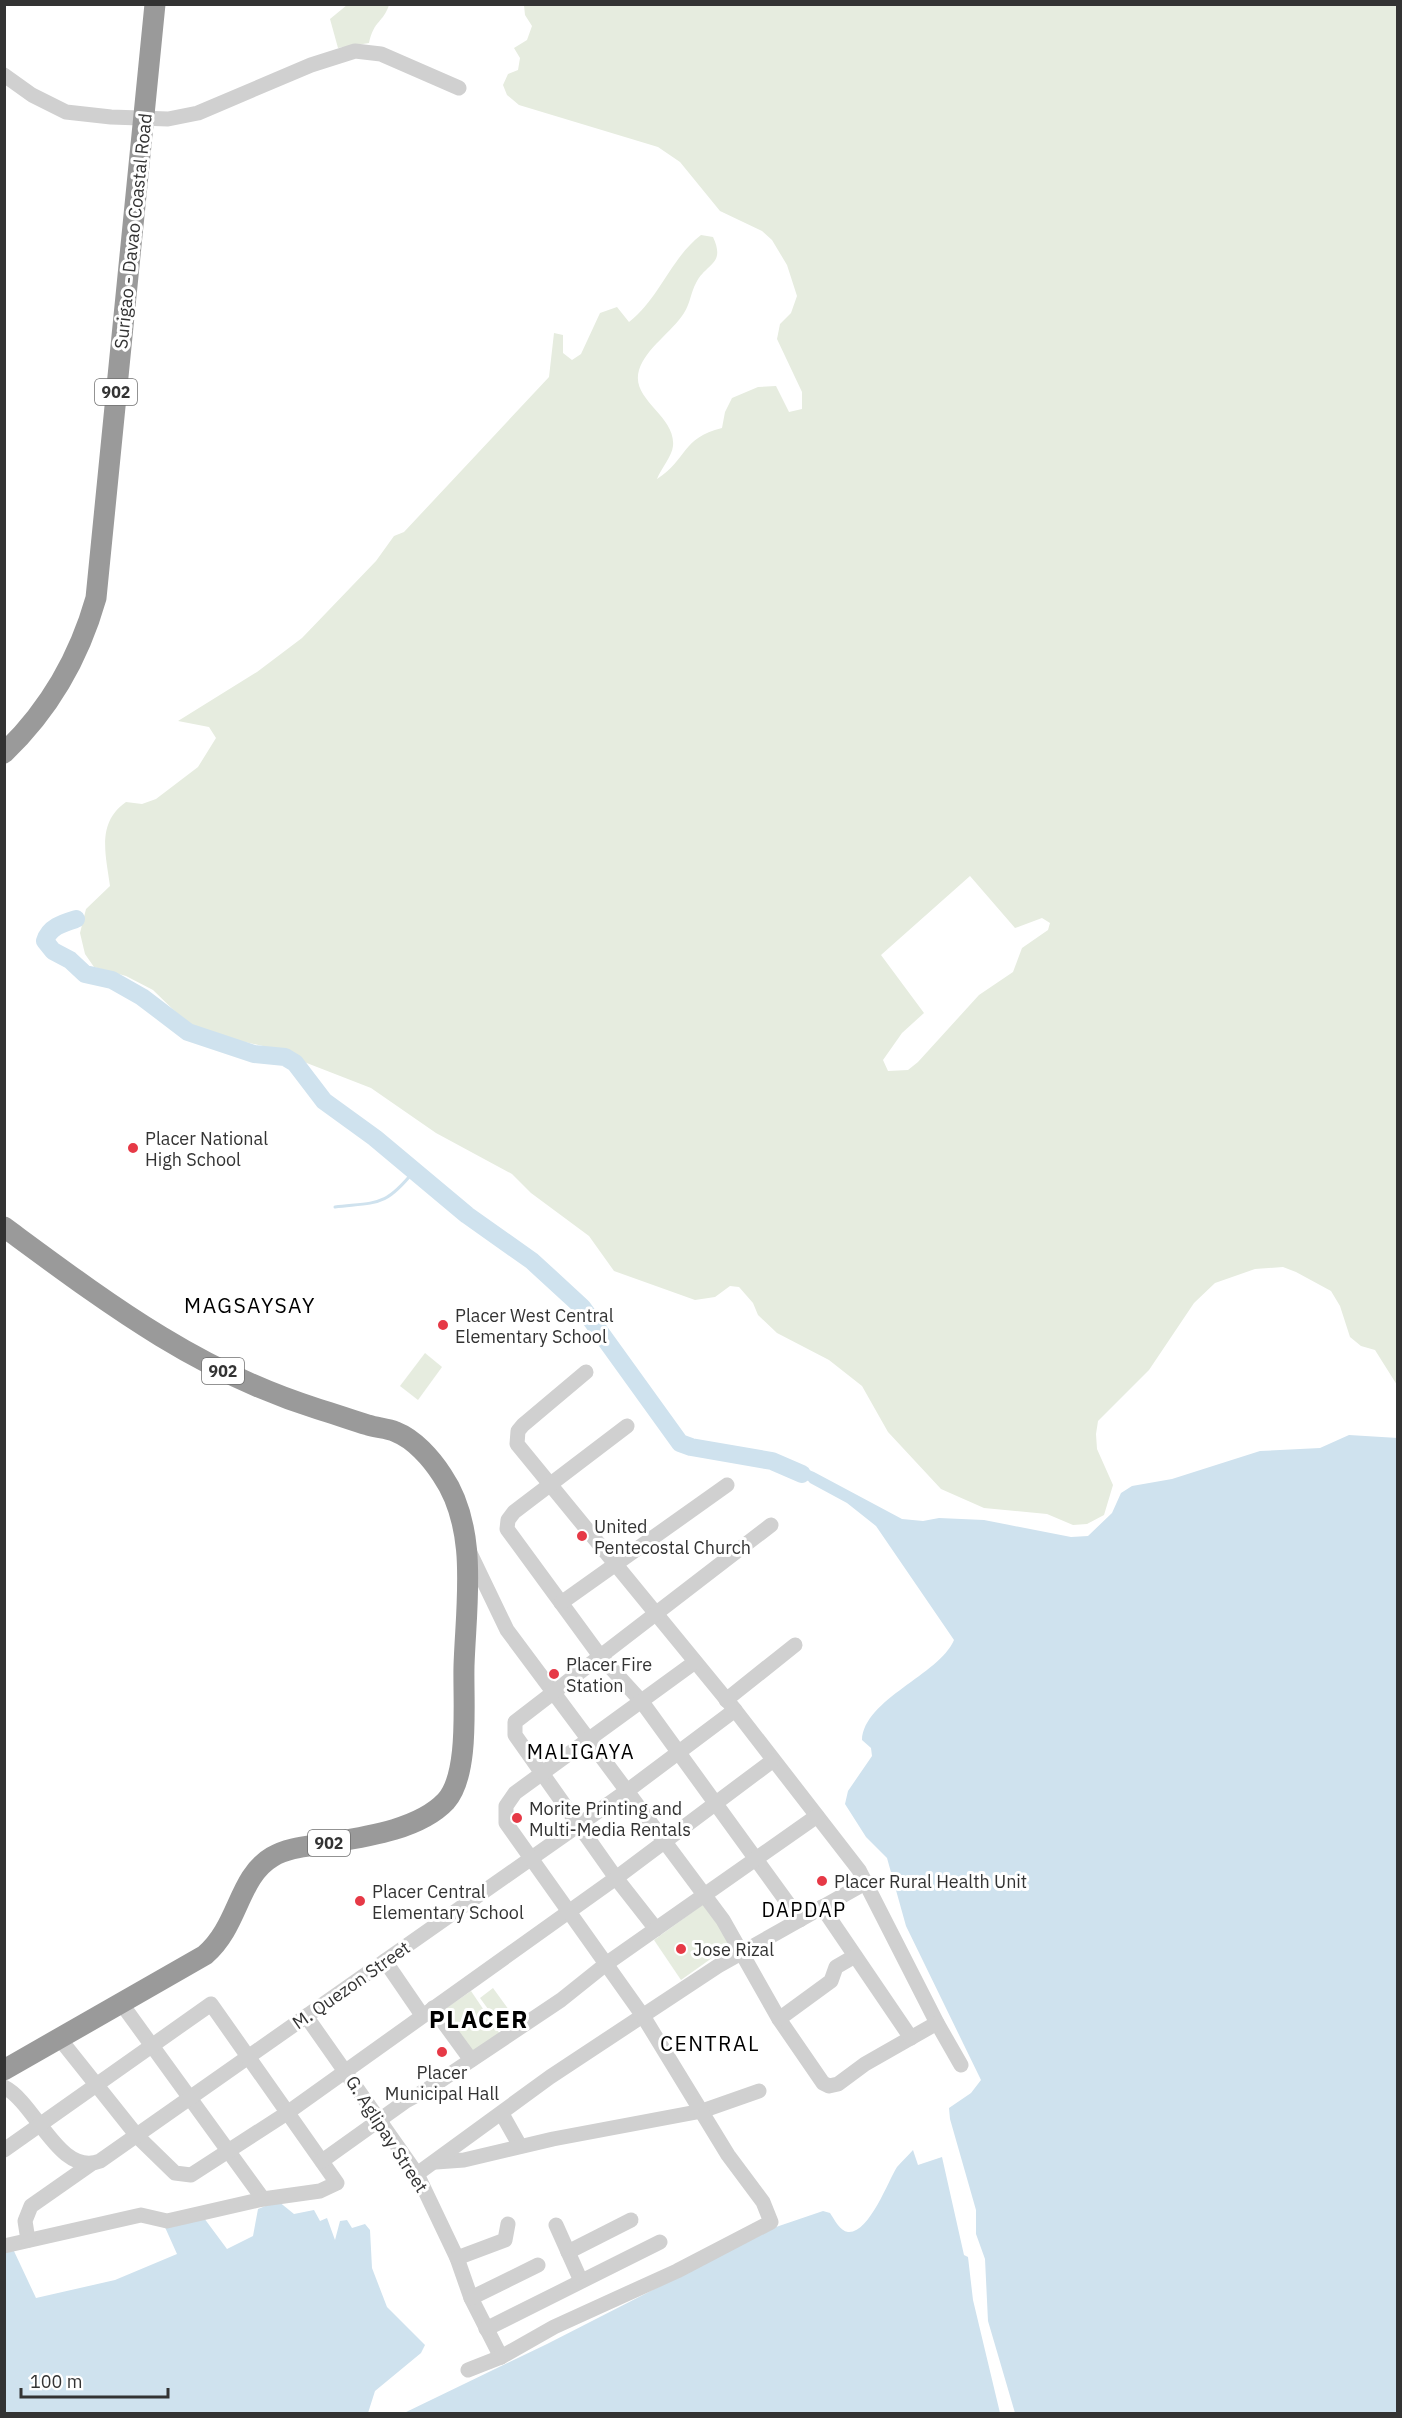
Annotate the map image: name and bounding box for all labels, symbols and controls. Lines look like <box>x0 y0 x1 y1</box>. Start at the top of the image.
street label: Surigao - Davao Coastal Road <box>109 112 157 350</box>
road number: 902 <box>95 379 137 405</box>
place label: Placer National High School <box>145 1127 268 1171</box>
marker: Placer National High School <box>126 1141 140 1155</box>
district label: MAGSAYSAY <box>184 1291 316 1319</box>
place label: Placer West Central Elementary School <box>455 1304 614 1348</box>
marker: Placer West Central Elementary School <box>436 1318 450 1332</box>
road number: 902 <box>202 1358 244 1384</box>
place label: United Pentecostal Church <box>594 1515 751 1559</box>
marker: United Pentecostal Church <box>575 1529 589 1543</box>
place label: Placer Fire Station <box>566 1653 652 1697</box>
marker: Placer Fire Station <box>547 1667 561 1681</box>
district label: MALIGAYA <box>527 1738 635 1765</box>
place label: Morite Printing and Multi-Media Rentals <box>529 1797 691 1841</box>
marker: Morite Printing and Multi-Media Rentals <box>510 1811 524 1825</box>
road number: 902 <box>308 1830 350 1856</box>
place label: Placer Rural Health Unit <box>834 1870 1027 1893</box>
marker: Placer Rural Health Unit <box>815 1874 829 1888</box>
place label: Placer Central Elementary School <box>372 1880 524 1924</box>
marker: Placer Central Elementary School <box>353 1894 367 1908</box>
district label: DAPDAP <box>761 1896 847 1923</box>
street label: M. Quezon Street <box>288 1936 414 2034</box>
place label: Jose Rizal <box>693 1938 774 1961</box>
marker: Jose Rizal <box>674 1942 688 1956</box>
district label: PLACER <box>429 2003 529 2035</box>
district label: CENTRAL <box>660 2029 760 2057</box>
marker: Placer Municipal Hall <box>435 2045 449 2059</box>
place label: Placer Municipal Hall <box>385 2061 499 2105</box>
street label: G. Aglipay Street <box>341 2071 433 2197</box>
scale bar <box>21 2361 168 2399</box>
text: 100 m <box>30 2370 82 2393</box>

